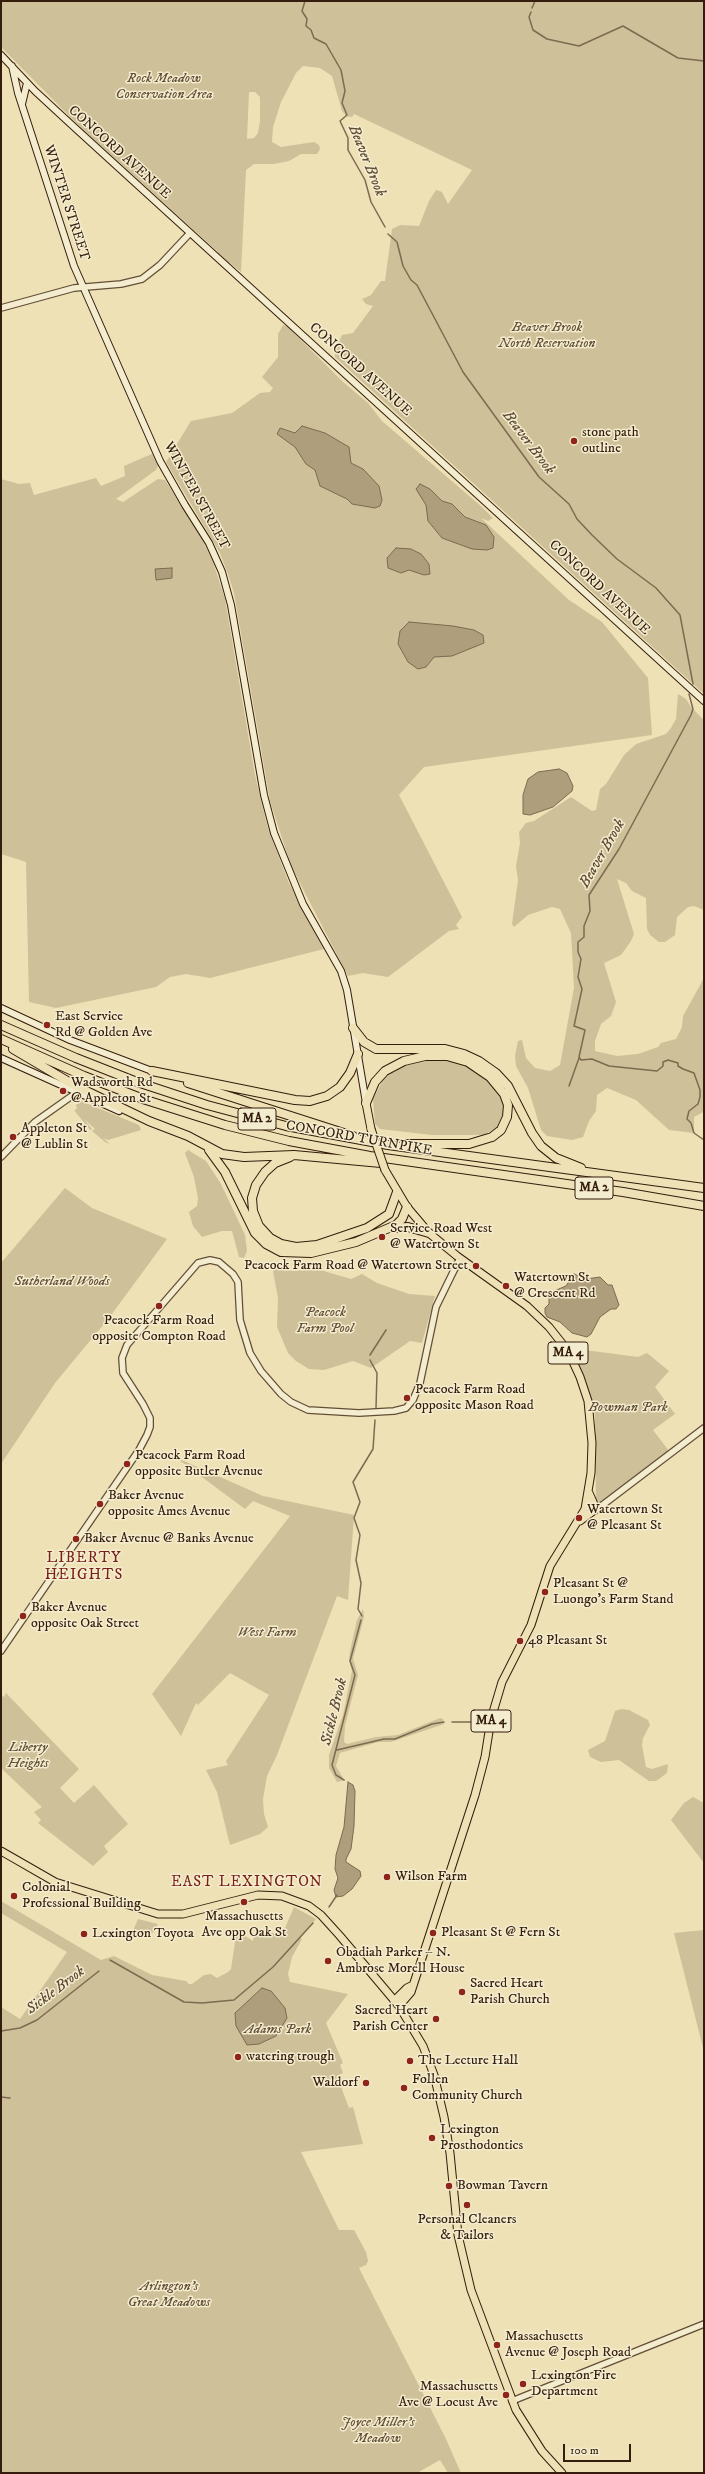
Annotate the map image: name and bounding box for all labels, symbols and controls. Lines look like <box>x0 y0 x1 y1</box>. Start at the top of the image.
park label: Rock Meadow Conservation Area <box>116 71 212 104</box>
street label: CONCORD AVENUE <box>64 103 174 203</box>
water label: Beaver Brook <box>344 123 388 199</box>
street label: WINTER STREET <box>39 143 93 263</box>
street label: CONCORD AVENUE <box>305 320 415 420</box>
park label: Beaver Brook North Reservation <box>499 320 595 352</box>
water label: Beaver Brook <box>498 407 558 479</box>
place label: stone path outline <box>582 425 639 458</box>
marker: stone path outline <box>569 436 579 446</box>
street label: WINTER STREET <box>159 439 233 553</box>
street label: CONCORD AVENUE <box>545 537 653 639</box>
water label: Beaver Brook <box>576 817 630 891</box>
place label: East Service Rd @ Golden Ave <box>55 1009 152 1042</box>
marker: East Service Rd @ Golden Ave <box>42 1020 52 1030</box>
place label: Wadsworth Rd @ Appleton St <box>71 1075 153 1108</box>
marker: Wadsworth Rd @ Appleton St <box>58 1086 68 1096</box>
road number: MA 2 <box>238 1108 276 1130</box>
street label: CONCORD TURNPIKE <box>285 1118 433 1160</box>
place label: Appleton St @ Lublin St <box>21 1121 88 1154</box>
marker: Appleton St @ Lublin St <box>8 1132 18 1142</box>
road number: MA 2 <box>575 1177 613 1199</box>
place label: Service Road West @ Watertown St <box>390 1221 492 1254</box>
marker: Service Road West @ Watertown St <box>377 1232 387 1242</box>
place label: Peacock Farm Road @ Watertown Street <box>244 1258 468 1274</box>
marker: Peacock Farm Road @ Watertown Street <box>471 1261 481 1271</box>
place label: Watertown St @ Crescent Rd <box>514 1270 595 1302</box>
park label: Sutherland Woods <box>14 1274 110 1290</box>
marker: Watertown St @ Crescent Rd <box>501 1281 511 1291</box>
marker: Peacock Farm Road opposite Compton Road <box>154 1301 164 1311</box>
park label: Peacock Farm Pool <box>296 1305 354 1338</box>
place label: Peacock Farm Road opposite Compton Road <box>92 1313 226 1346</box>
road number: MA 4 <box>548 1342 588 1364</box>
place label: Peacock Farm Road opposite Mason Road <box>415 1382 534 1414</box>
marker: Peacock Farm Road opposite Mason Road <box>402 1393 412 1403</box>
park label: Bowman Park <box>588 1400 668 1416</box>
place label: Peacock Farm Road opposite Butler Avenue <box>135 1448 263 1480</box>
marker: Peacock Farm Road opposite Butler Avenue <box>122 1459 132 1469</box>
place label: Baker Avenue opposite Ames Avenue <box>108 1488 230 1520</box>
marker: Baker Avenue opposite Ames Avenue <box>95 1499 105 1509</box>
place label: Watertown St @ Pleasant St <box>587 1502 663 1534</box>
marker: Watertown St @ Pleasant St <box>574 1513 584 1523</box>
place label: Baker Avenue @ Banks Avenue <box>84 1531 254 1547</box>
marker: Baker Avenue @ Banks Avenue <box>71 1534 81 1544</box>
district label: LIBERTY HEIGHTS <box>45 1550 123 1585</box>
place label: Pleasant St @ Luongo's Farm Stand <box>553 1576 674 1608</box>
marker: Pleasant St @ Luongo's Farm Stand <box>540 1587 550 1597</box>
place label: Baker Avenue opposite Oak Street <box>31 1600 139 1632</box>
marker: Baker Avenue opposite Oak Street <box>18 1611 28 1621</box>
park label: West Farm <box>237 1625 297 1641</box>
place label: 48 Pleasant St <box>528 1633 607 1649</box>
marker: 48 Pleasant St <box>515 1636 525 1646</box>
water label: Sickle Brook <box>318 1677 352 1747</box>
road number: MA 4 <box>471 1710 511 1732</box>
park label: Liberty Heights <box>7 1740 49 1772</box>
place label: Wilson Farm <box>395 1869 467 1885</box>
marker: Wilson Farm <box>382 1872 392 1882</box>
district label: EAST LEXINGTON <box>171 1874 323 1892</box>
place label: Colonial Professional Building <box>22 1880 141 1912</box>
marker: Colonial Professional Building <box>9 1891 19 1901</box>
marker: Massachusetts Ave opp Oak St <box>239 1897 249 1907</box>
place label: Massachusetts Ave opp Oak St <box>201 1909 287 1942</box>
place label: Pleasant St @ Fern St <box>441 1925 560 1941</box>
place label: Lexington Toyota <box>92 1926 194 1942</box>
marker: Pleasant St @ Fern St <box>428 1928 438 1938</box>
marker: Lexington Toyota <box>79 1929 89 1939</box>
place label: Obadiah Parker – N. Ambrose Morell House <box>336 1945 465 1978</box>
marker: Obadiah Parker – N. Ambrose Morell House <box>323 1956 333 1966</box>
water label: Sickle Brook <box>23 1963 89 2019</box>
place label: Sacred Heart Parish Church <box>470 1976 550 2008</box>
marker: Sacred Heart Parish Church <box>457 1987 467 1997</box>
place label: Sacred Heart Parish Center <box>352 2003 428 2036</box>
marker: Sacred Heart Parish Center <box>431 2014 441 2024</box>
park label: Adams Park <box>245 2022 311 2038</box>
place label: watering trough <box>246 2049 335 2065</box>
marker: watering trough <box>233 2052 243 2062</box>
place label: The Lecture Hall <box>418 2053 518 2069</box>
marker: The Lecture Hall <box>405 2056 415 2066</box>
place label: Follen Community Church <box>412 2072 523 2104</box>
place label: Waldorf <box>312 2075 358 2091</box>
marker: Waldorf <box>361 2078 371 2088</box>
marker: Follen Community Church <box>399 2083 409 2093</box>
place label: Lexington Prosthodontics <box>440 2122 523 2154</box>
marker: Lexington Prosthodontics <box>427 2133 437 2143</box>
place label: Bowman Tavern <box>457 2178 548 2194</box>
marker: Bowman Tavern <box>444 2181 454 2191</box>
marker: Personal Cleaners & Tailors <box>462 2200 472 2210</box>
place label: Personal Cleaners & Tailors <box>417 2212 517 2244</box>
park label: Arlington's Great Meadows <box>128 2279 210 2312</box>
place label: Massachusetts Avenue @ Joseph Road <box>505 2329 631 2362</box>
marker: Massachusetts Avenue @ Joseph Road <box>492 2340 502 2350</box>
place label: Lexington Fire Department <box>531 2368 616 2400</box>
place label: Massachusetts Ave @ Locust Ave <box>398 2379 498 2412</box>
marker: Lexington Fire Department <box>518 2379 528 2389</box>
marker: Massachusetts Ave @ Locust Ave <box>501 2390 511 2400</box>
park label: Joyce Miller's Meadow <box>341 2415 415 2448</box>
scale bar <box>565 2436 633 2462</box>
text: 100 m <box>570 2443 599 2458</box>

